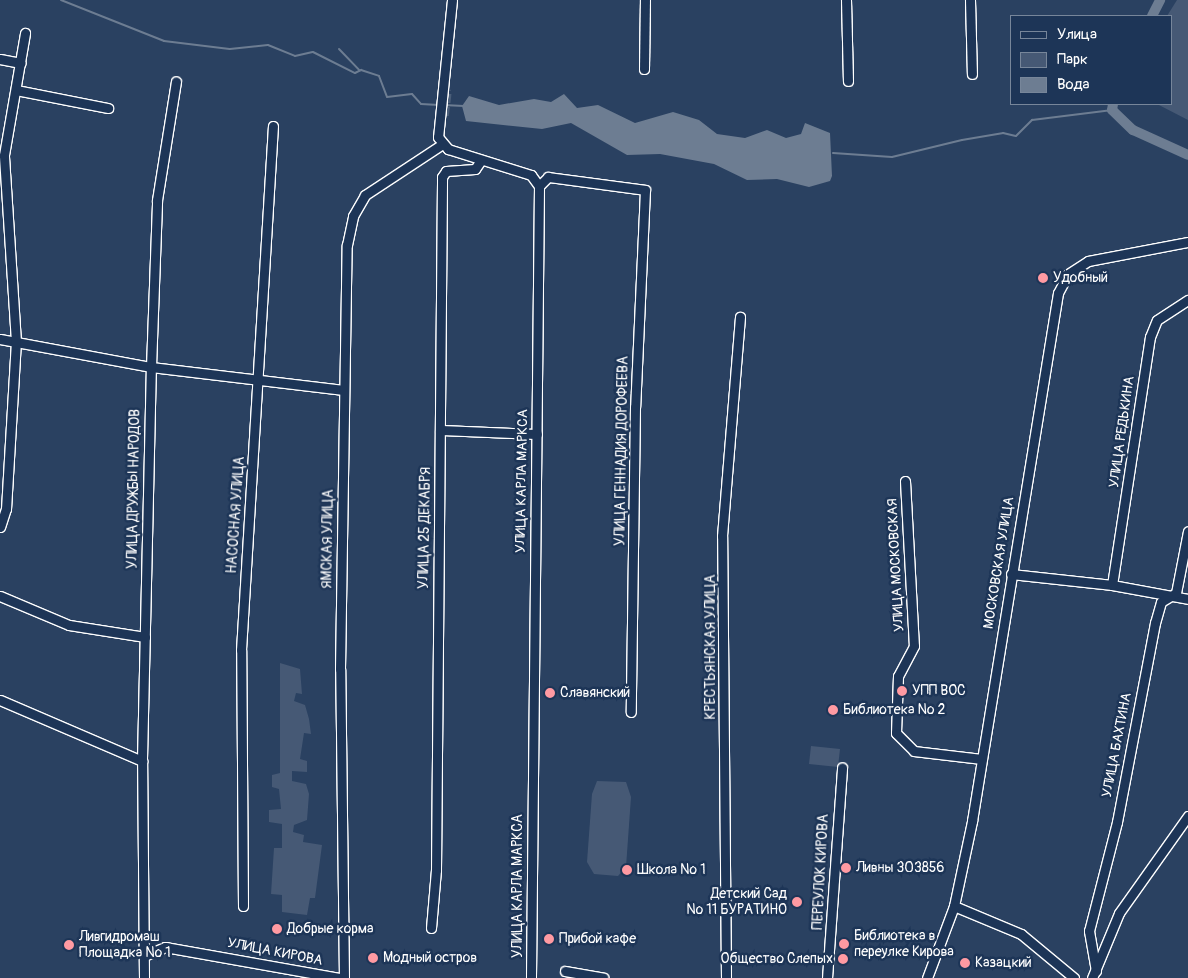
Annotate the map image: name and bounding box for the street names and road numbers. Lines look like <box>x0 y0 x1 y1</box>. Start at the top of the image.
street label: УЛИЦА ГЕННАДИЯ ДОРОФЕЕВА <box>612 356 632 546</box>
street label: УЛИЦА РЕДЬКИНА <box>1106 375 1138 489</box>
street label: УЛИЦА ДРУЖБЫ НАРОДОВ <box>124 409 144 569</box>
street label: УЛИЦА КАРЛА МАРКСА <box>512 409 532 553</box>
street label: НАСОСНАЯ УЛИЦА <box>224 456 248 574</box>
street label: УЛИЦА 25 ДЕКАБРЯ <box>416 467 434 589</box>
street label: ЯМСКАЯ УЛИЦА <box>319 489 337 589</box>
street label: МОСКОВСКАЯ УЛИЦА <box>980 496 1018 630</box>
street label: УЛИЦА МОСКОВСКАЯ <box>884 498 908 632</box>
street label: КРЕСТЬЯНСКАЯ УЛИЦА <box>703 574 719 720</box>
street label: УЛИЦА БАХТИНА <box>1099 691 1135 799</box>
street label: УЛИЦА КАРЛА МАРКСА <box>510 814 526 958</box>
street label: ПЕРЕУЛОК КИРОВА <box>810 814 832 930</box>
street label: УЛИЦА КИРОВА <box>226 935 324 969</box>

